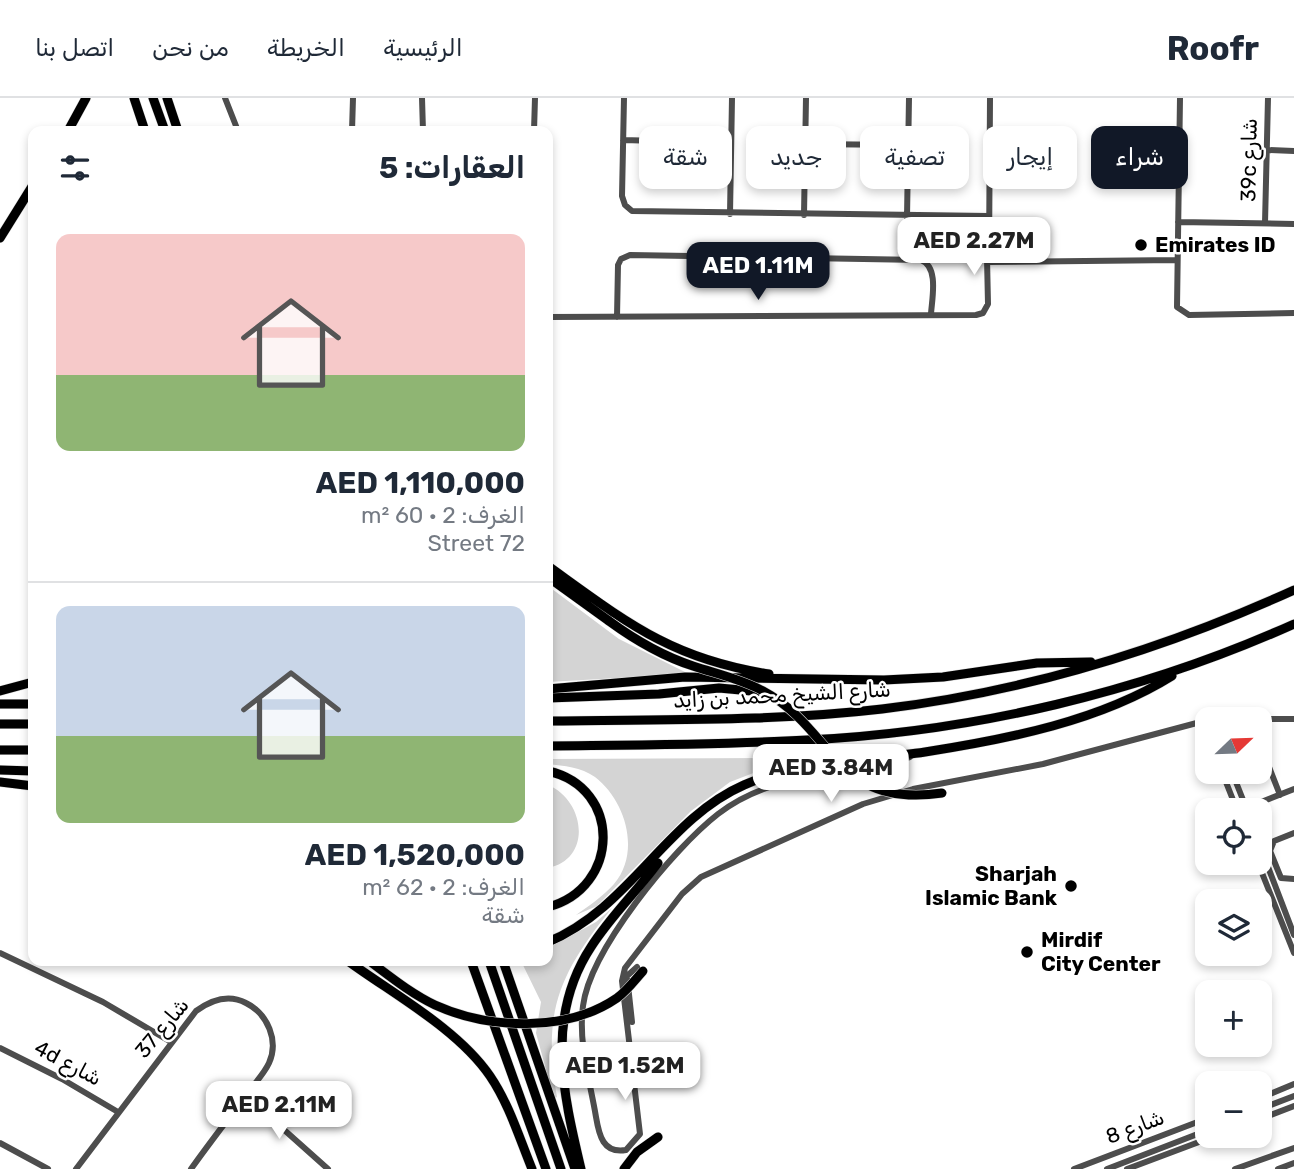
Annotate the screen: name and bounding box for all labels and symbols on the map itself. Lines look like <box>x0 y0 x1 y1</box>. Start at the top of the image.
street label: 39c شارع <box>1235 118 1264 202</box>
pin: AED 2.27M <box>894 218 1054 277</box>
place label: Emirates ID <box>1155 232 1276 257</box>
marker: Emirates ID <box>1133 237 1149 253</box>
pin: AED 1.11M <box>678 242 838 302</box>
street label: شارع الشيخ محمد بن زايد <box>673 676 892 715</box>
north arrow <box>1195 707 1272 784</box>
pin: AED 3.84M <box>751 744 911 804</box>
place label: Sharjah Islamic Bank <box>925 861 1058 910</box>
marker: Sharjah Islamic Bank <box>1063 878 1079 894</box>
place label: Mirdif City Center <box>1041 927 1161 976</box>
marker: Mirdif City Center <box>1019 944 1035 960</box>
street label: شارع 37 <box>129 993 195 1064</box>
street label: 4d شارع <box>29 1034 106 1092</box>
pin: AED 1.52M <box>545 1042 705 1102</box>
pin: AED 2.11M <box>199 1082 359 1141</box>
street label: شارع 8 <box>1102 1104 1168 1151</box>

